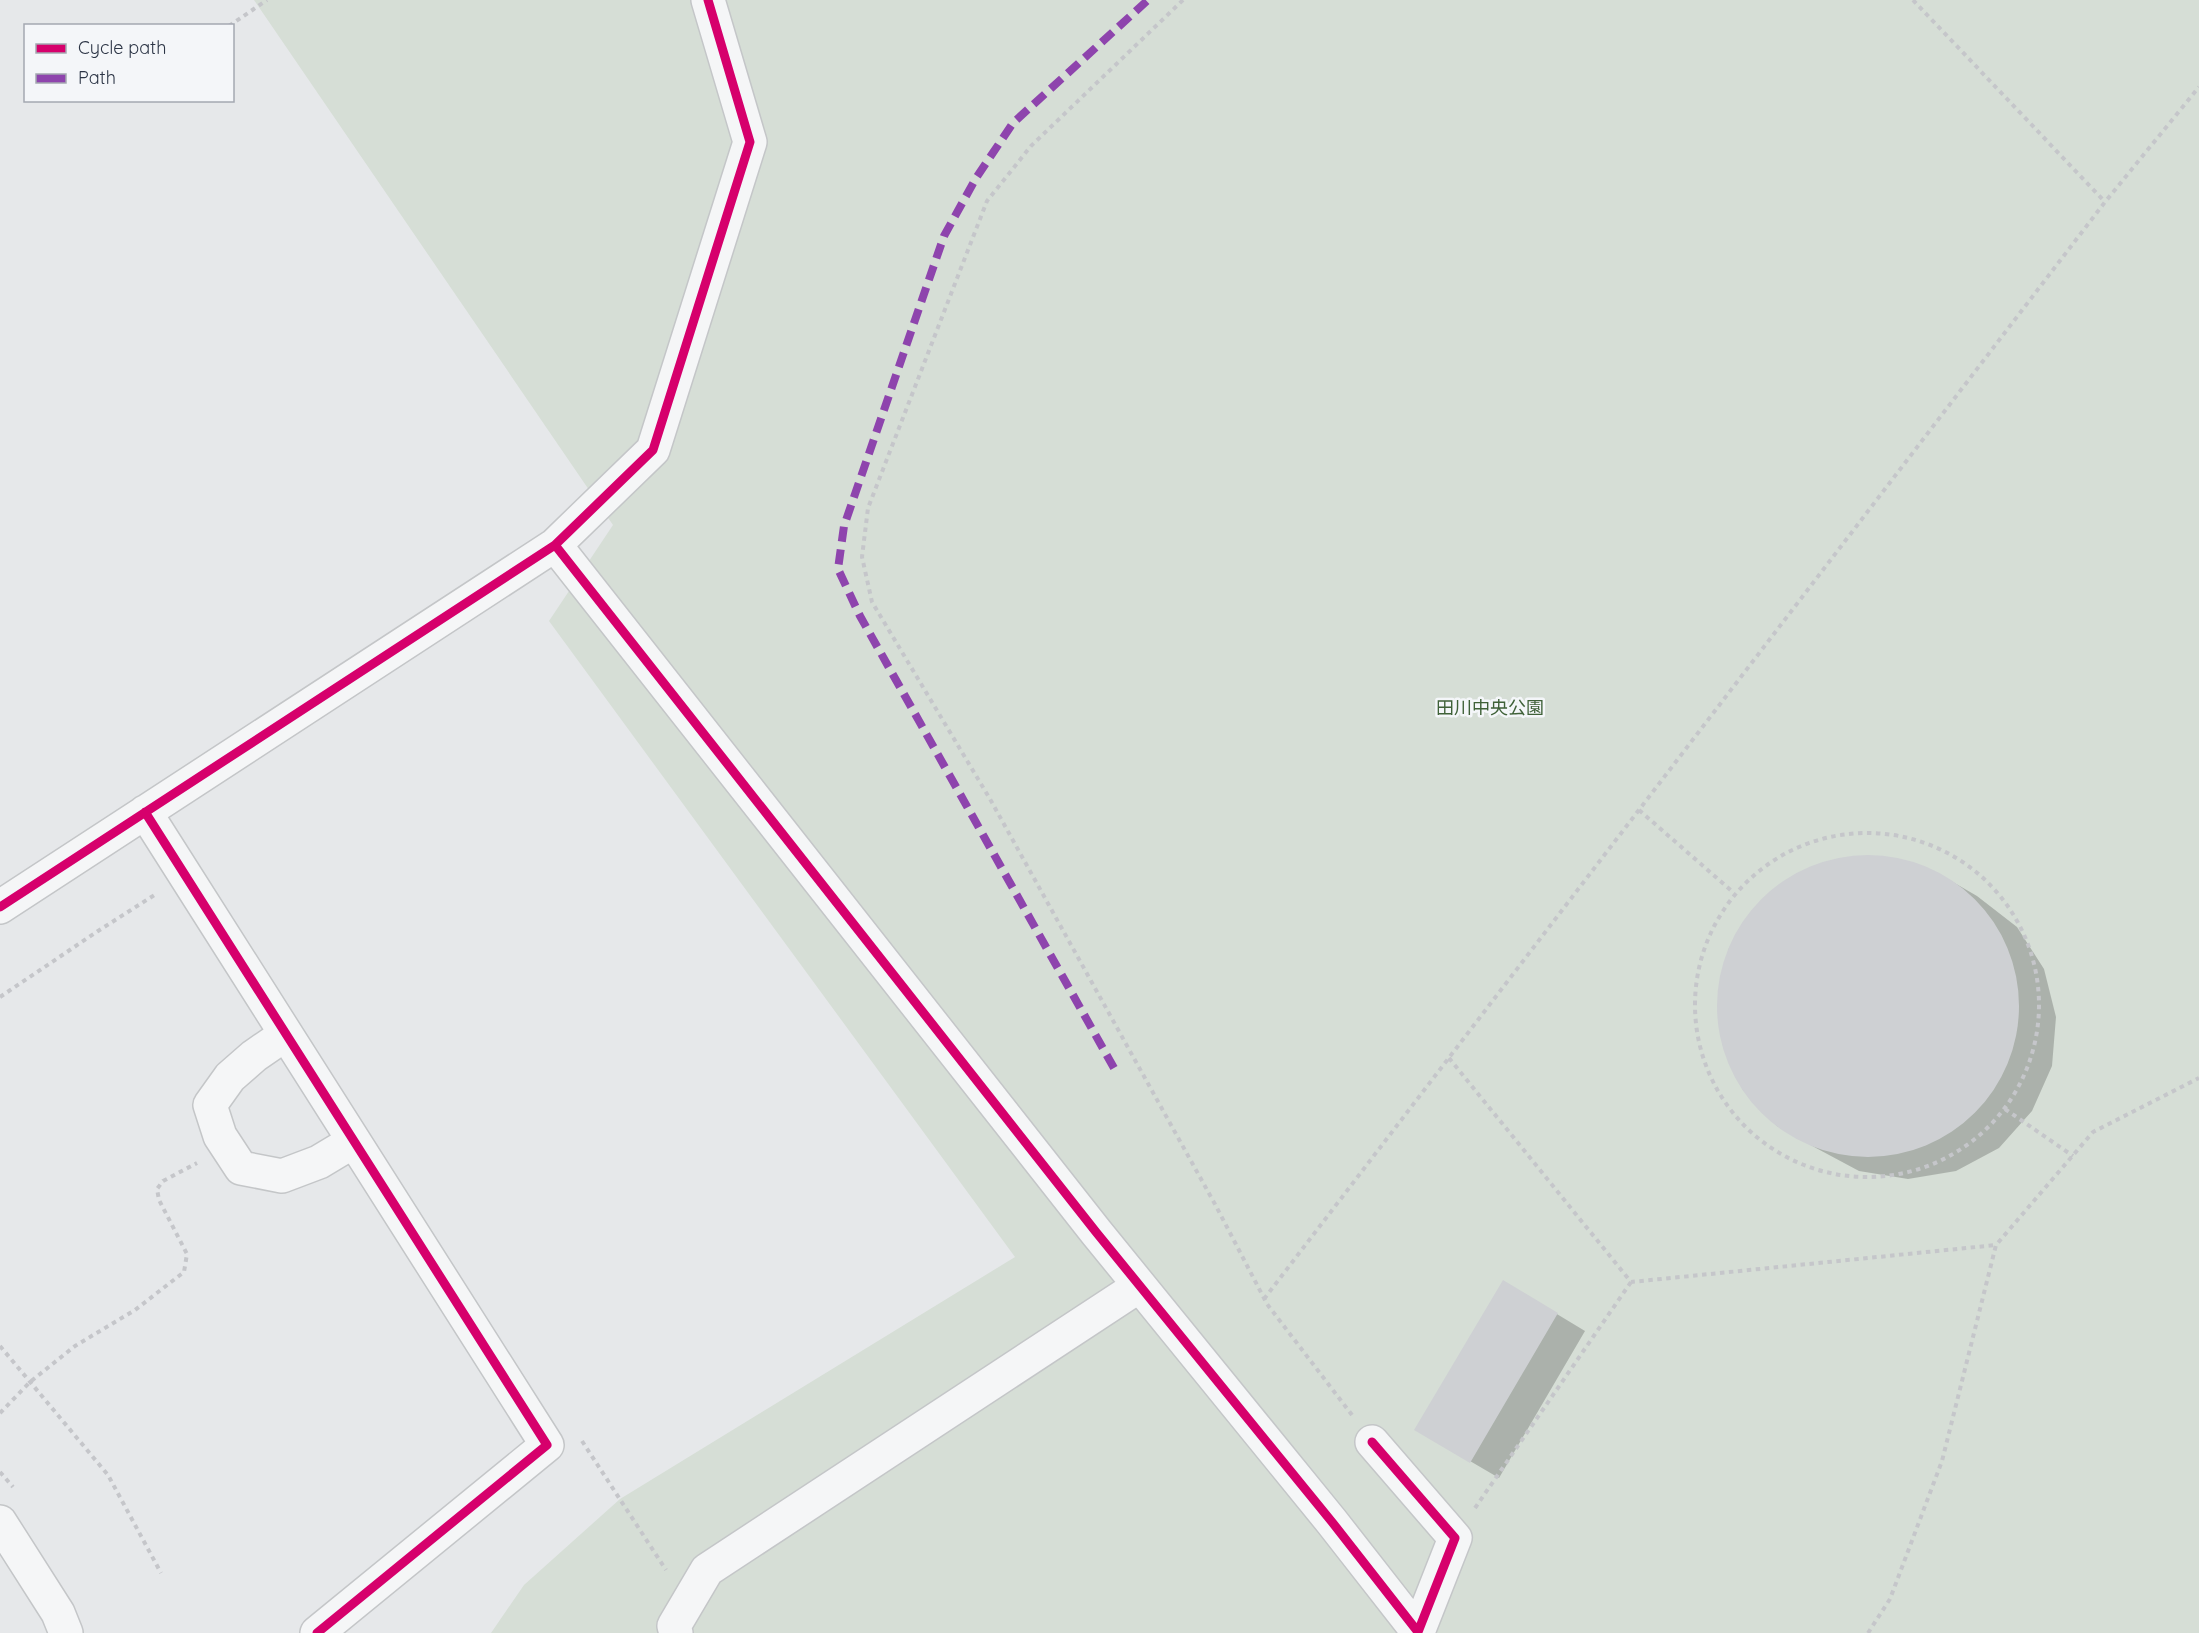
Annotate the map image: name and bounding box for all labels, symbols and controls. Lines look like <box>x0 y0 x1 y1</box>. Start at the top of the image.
legend <box>24 24 234 102</box>
text: Cycle path <box>78 36 166 59</box>
text: Path <box>78 66 116 89</box>
park label: 田川中央公園 <box>1436 696 1544 719</box>

